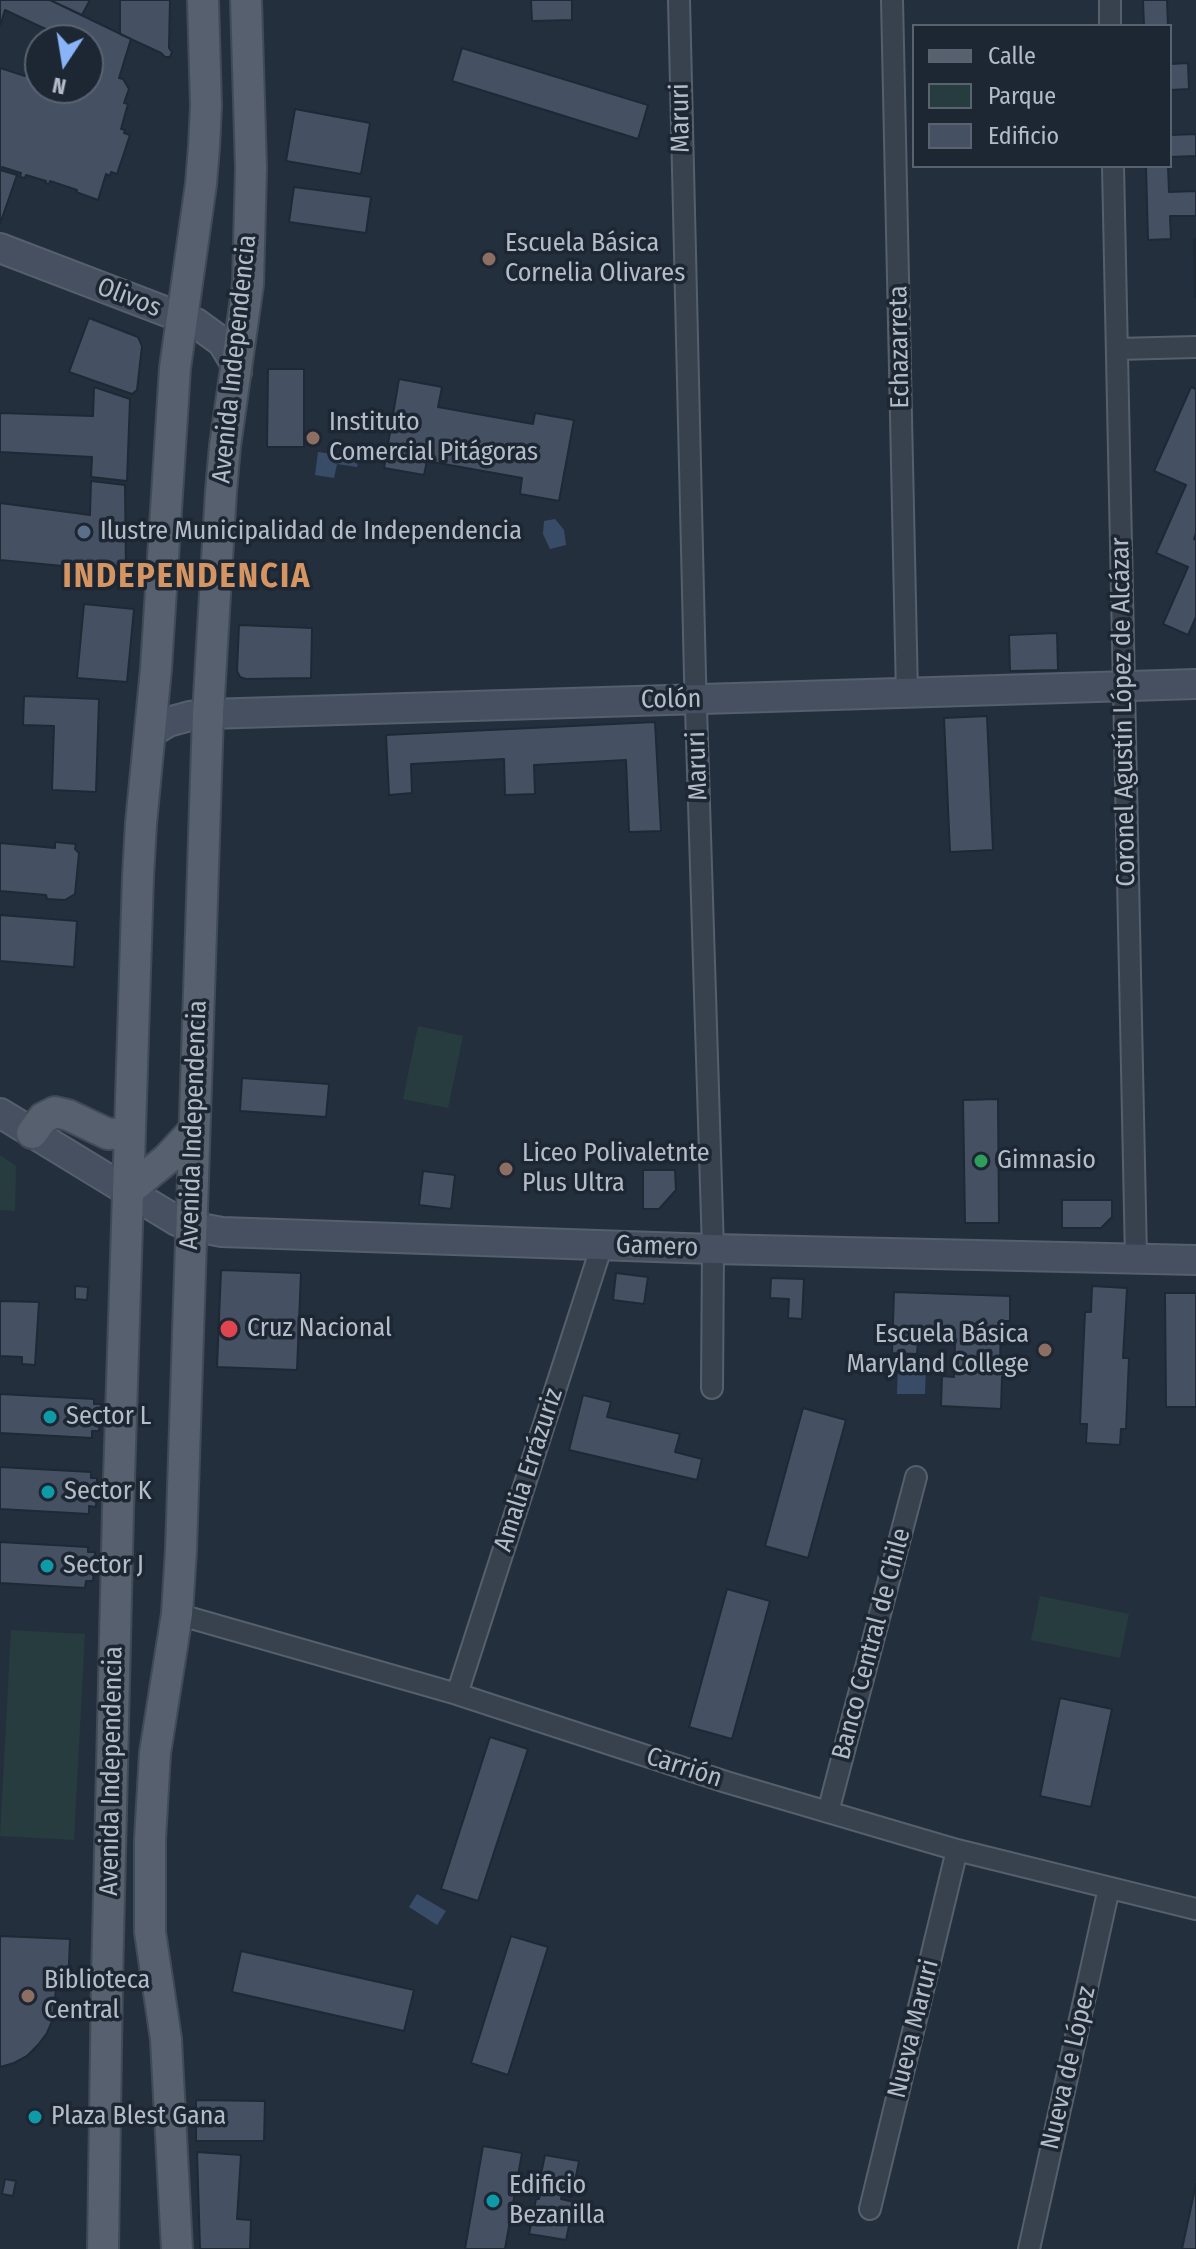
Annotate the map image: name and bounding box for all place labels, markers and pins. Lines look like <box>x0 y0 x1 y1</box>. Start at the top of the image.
place label: Escuela Básica Cornelia Olivares <box>505 228 685 290</box>
marker: Escuela Básica Cornelia Olivares <box>480 250 498 268</box>
place label: Instituto Comercial Pitágoras <box>329 407 538 468</box>
marker: Instituto Comercial Pitágoras <box>304 429 322 447</box>
place label: Ilustre Municipalidad de Independencia <box>100 516 522 548</box>
marker: Ilustre Municipalidad de Independencia <box>75 523 93 541</box>
place label: Liceo Polivaletnte Plus Ultra <box>522 1138 710 1200</box>
place label: Gimnasio <box>997 1145 1096 1177</box>
marker: Gimnasio <box>972 1152 990 1170</box>
marker: Liceo Polivaletnte Plus Ultra <box>497 1160 515 1178</box>
place label: Cruz Nacional <box>247 1313 392 1345</box>
marker: Cruz Nacional <box>218 1318 240 1340</box>
place label: Escuela Básica Maryland College <box>846 1319 1029 1380</box>
marker: Escuela Básica Maryland College <box>1036 1341 1054 1359</box>
place label: Sector L <box>66 1401 151 1433</box>
marker: Sector L <box>41 1408 59 1426</box>
place label: Sector K <box>64 1476 152 1508</box>
marker: Sector K <box>39 1483 57 1501</box>
place label: Sector J <box>63 1550 144 1582</box>
marker: Sector J <box>38 1557 56 1575</box>
place label: Biblioteca Central <box>44 1965 150 2026</box>
marker: Biblioteca Central <box>19 1987 37 2005</box>
place label: Plaza Blest Gana <box>51 2101 226 2133</box>
marker: Plaza Blest Gana <box>26 2108 44 2126</box>
place label: Edificio Bezanilla <box>509 2170 605 2232</box>
marker: Edificio Bezanilla <box>484 2192 502 2210</box>

